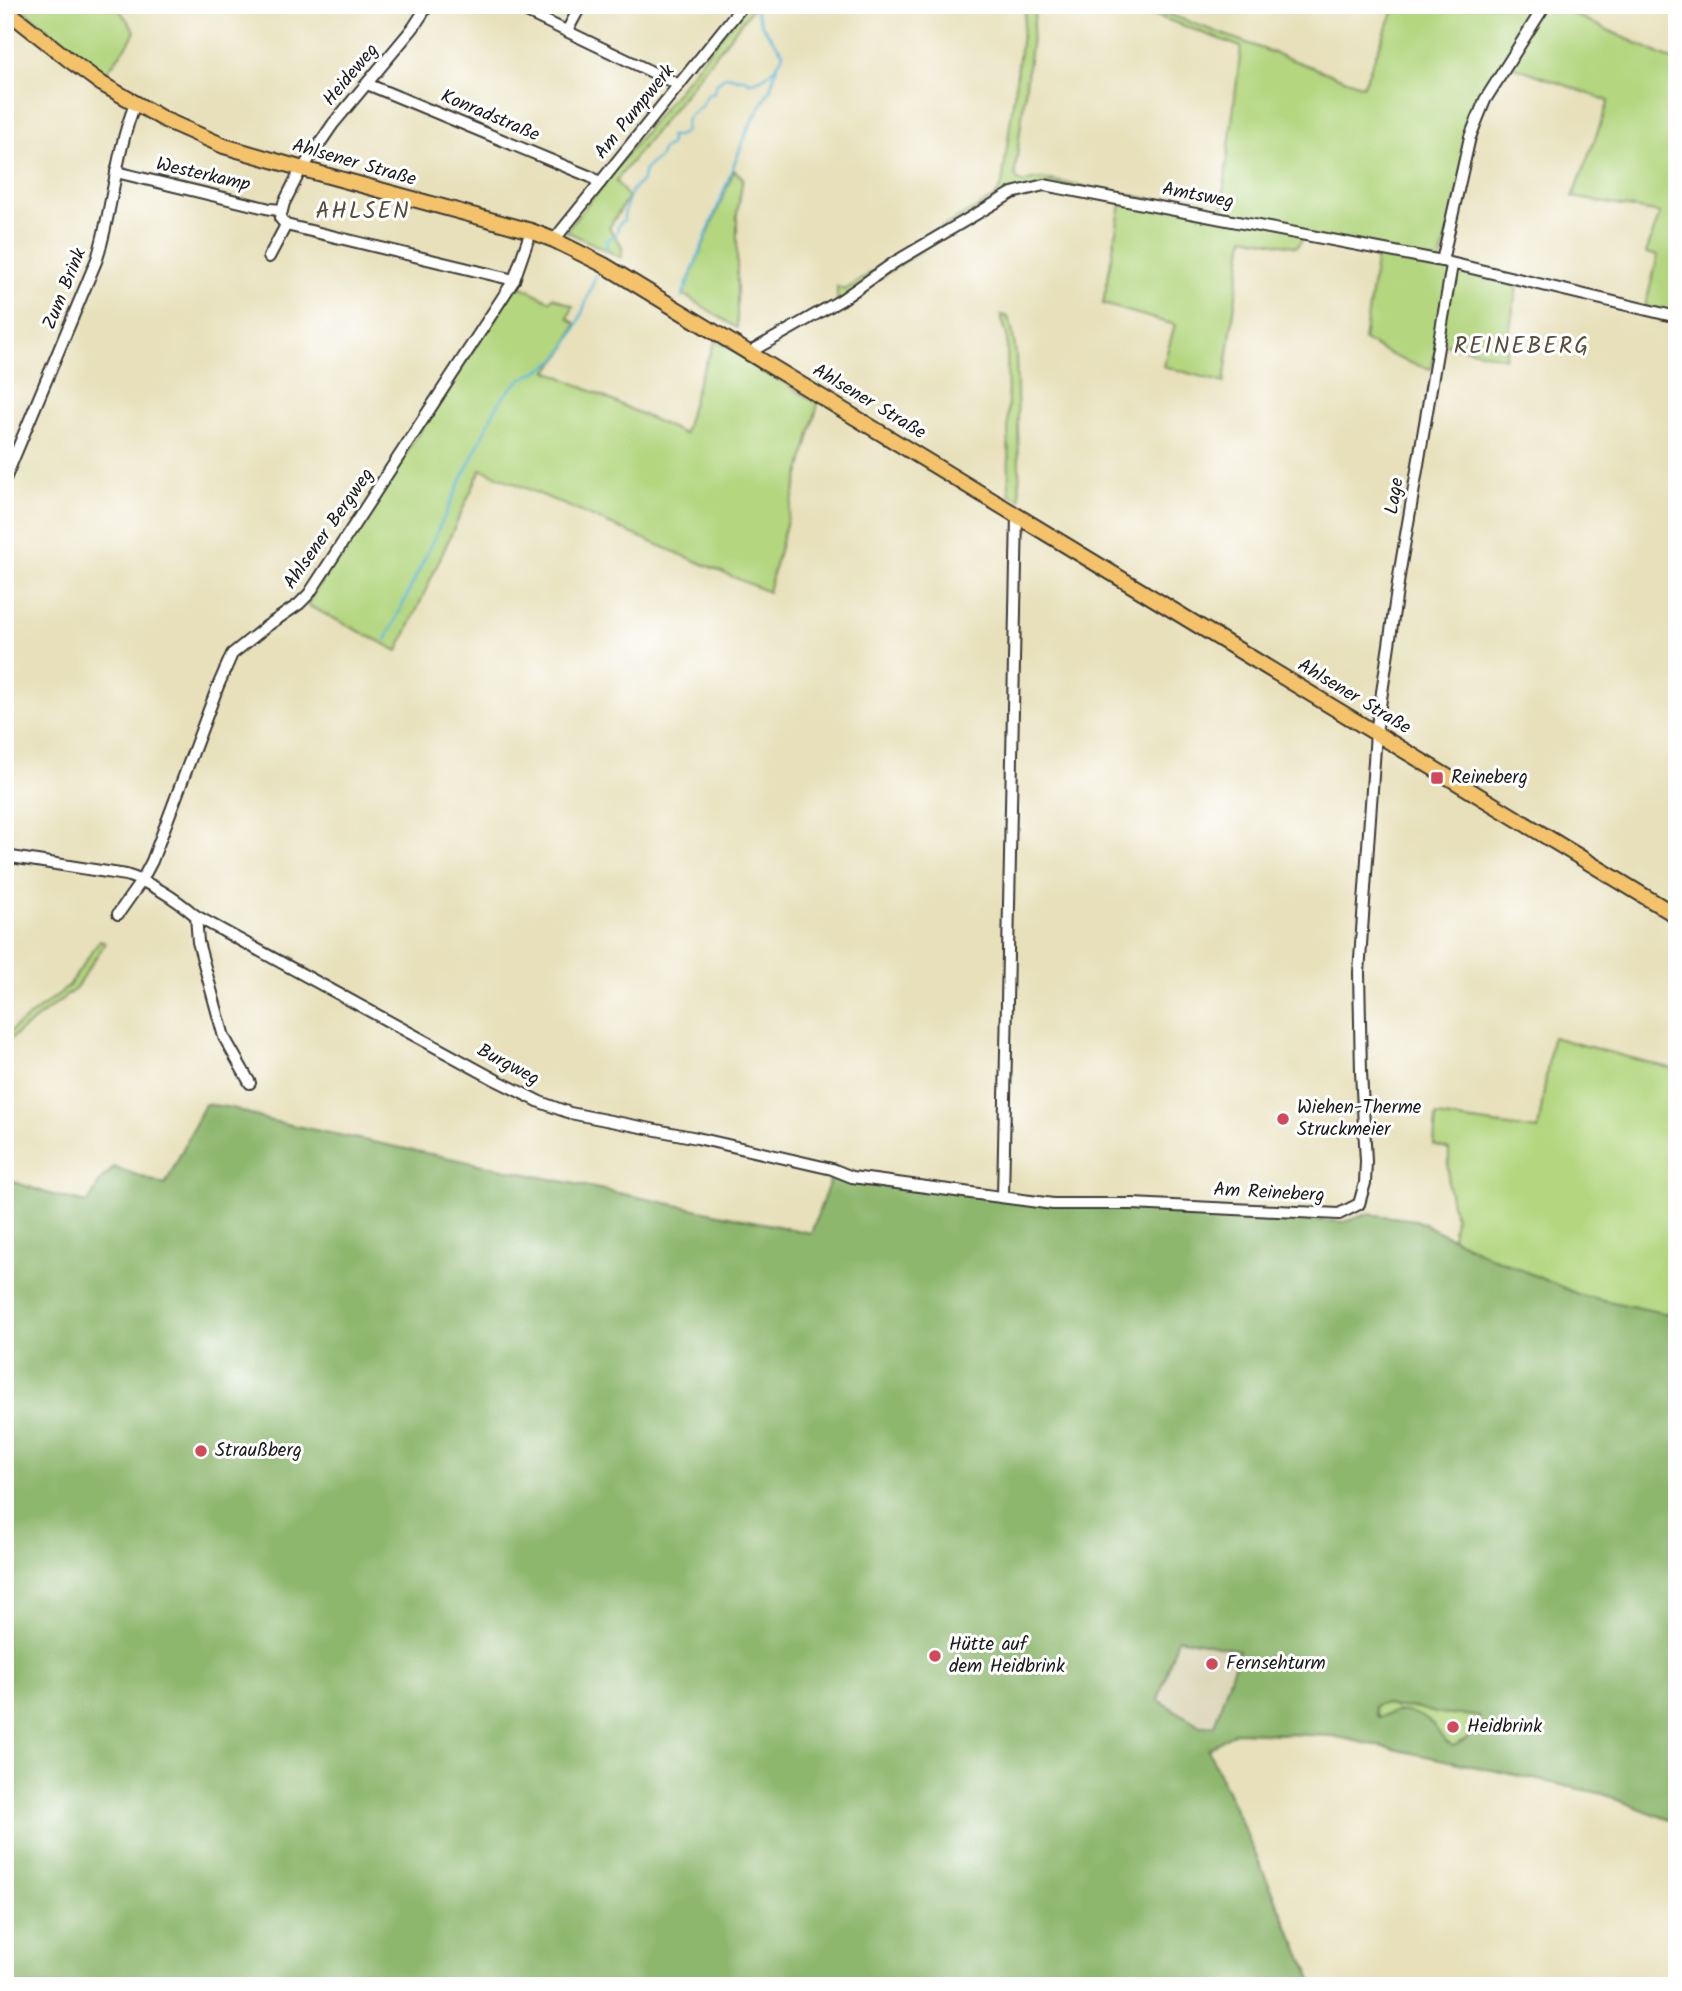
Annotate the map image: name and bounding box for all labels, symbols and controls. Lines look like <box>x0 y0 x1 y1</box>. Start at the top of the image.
street label: Heideweg <box>316 37 386 113</box>
street label: Am Pumpwerk <box>587 58 683 166</box>
street label: Konradstraße <box>436 82 545 150</box>
street label: Ahlsener Straße <box>288 131 420 195</box>
street label: Westerkamp <box>153 150 253 200</box>
street label: Amtsweg <box>1160 174 1236 218</box>
district label: AHLSEN <box>315 194 411 230</box>
street label: Zum Brink <box>35 244 95 334</box>
district label: REINEBERG <box>1454 329 1590 365</box>
street label: Ahlsener Straße <box>806 356 932 448</box>
street label: Ahlsener Bergweg <box>276 462 382 596</box>
street label: Lage <box>1377 475 1413 517</box>
street label: Ahlsener Straße <box>1291 651 1417 743</box>
place label: Reineberg <box>1451 763 1528 793</box>
marker: Reineberg <box>1429 770 1445 786</box>
street label: Burgweg <box>471 1036 545 1094</box>
place label: Wiehen-Therme Struckmeier <box>1297 1093 1422 1145</box>
marker: Wiehen-Therme Struckmeier <box>1275 1111 1291 1127</box>
street label: Am Reineberg <box>1213 1175 1325 1211</box>
place label: Straußberg <box>215 1436 302 1466</box>
marker: Straußberg <box>193 1443 209 1459</box>
place label: Hütte auf dem Heidbrink <box>949 1630 1065 1682</box>
marker: Hütte auf dem Heidbrink <box>927 1648 943 1664</box>
place label: Fernsehturm <box>1226 1649 1326 1679</box>
marker: Fernsehturm <box>1204 1656 1220 1672</box>
place label: Heidbrink <box>1467 1712 1542 1742</box>
marker: Heidbrink <box>1445 1719 1461 1735</box>

